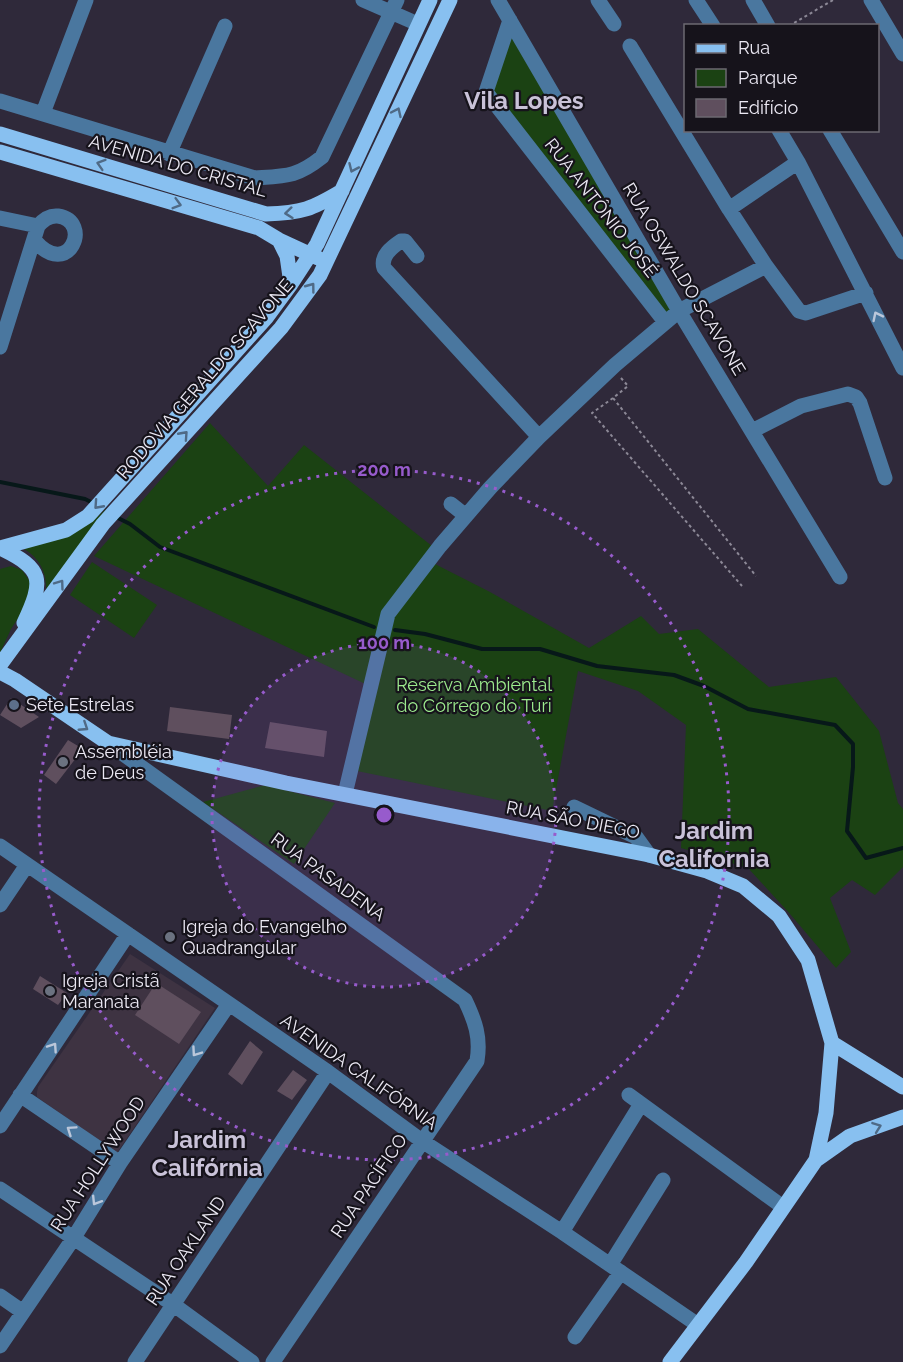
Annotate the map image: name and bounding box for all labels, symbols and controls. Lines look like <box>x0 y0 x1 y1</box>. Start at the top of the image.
legend <box>684 24 879 132</box>
text: Rua <box>738 37 770 58</box>
text: Parque <box>738 67 798 88</box>
district label: Vila Lopes <box>464 86 584 115</box>
text: Edifício <box>738 97 798 118</box>
one-way arrow <box>390 108 402 119</box>
street label: AVENIDA DO CRISTAL <box>87 130 270 201</box>
street label: RUA ANTÔNIO JOSÉ <box>541 133 663 281</box>
one-way arrow <box>96 159 107 171</box>
one-way arrow <box>348 161 360 172</box>
street label: RUA OSWALDO SCAVONE <box>619 179 750 379</box>
one-way arrow <box>171 197 182 209</box>
one-way arrow <box>284 206 294 219</box>
street label: RODOVIA GERALDO SCAVONE <box>112 275 297 483</box>
one-way arrow <box>304 283 315 294</box>
one-way arrow <box>873 311 884 322</box>
one-way arrow <box>177 431 188 441</box>
text: 200 m <box>357 459 411 480</box>
one-way arrow <box>94 499 105 509</box>
one-way arrow <box>52 580 63 591</box>
text: 100 m <box>358 632 410 653</box>
park label: Reserva Ambiental do Córrego do Turi <box>396 674 552 716</box>
place label: Sete Estrelas <box>26 694 134 715</box>
marker: Sete Estrelas <box>7 698 21 712</box>
one-way arrow <box>78 720 88 732</box>
place label: Assembléia de Deus <box>75 741 172 783</box>
marker: Assembléia de Deus <box>56 755 70 769</box>
street label: RUA SÃO DIEGO <box>504 796 642 843</box>
centre of rings <box>374 805 394 825</box>
district label: Jardim California <box>659 816 770 873</box>
street label: RUA PASADENA <box>267 828 390 925</box>
place label: Igreja do Evangelho Quadrangular <box>182 916 347 958</box>
marker: Igreja do Evangelho Quadrangular <box>163 930 177 944</box>
place label: Igreja Cristã Maranata <box>62 970 160 1012</box>
marker: Igreja Cristã Maranata <box>43 984 57 998</box>
street label: AVENIDA CALIFÓRNIA <box>277 1009 442 1134</box>
one-way arrow <box>46 1042 57 1053</box>
one-way arrow <box>192 1045 203 1056</box>
street label: RUA HOLLYWOOD <box>46 1092 149 1235</box>
one-way arrow <box>871 1121 882 1134</box>
district label: Jardim Califórnia <box>152 1125 263 1182</box>
one-way arrow <box>67 1126 78 1137</box>
street label: RUA PACÍFICO <box>325 1129 411 1242</box>
street label: RUA OAKLAND <box>141 1192 230 1309</box>
one-way arrow <box>92 1195 104 1205</box>

